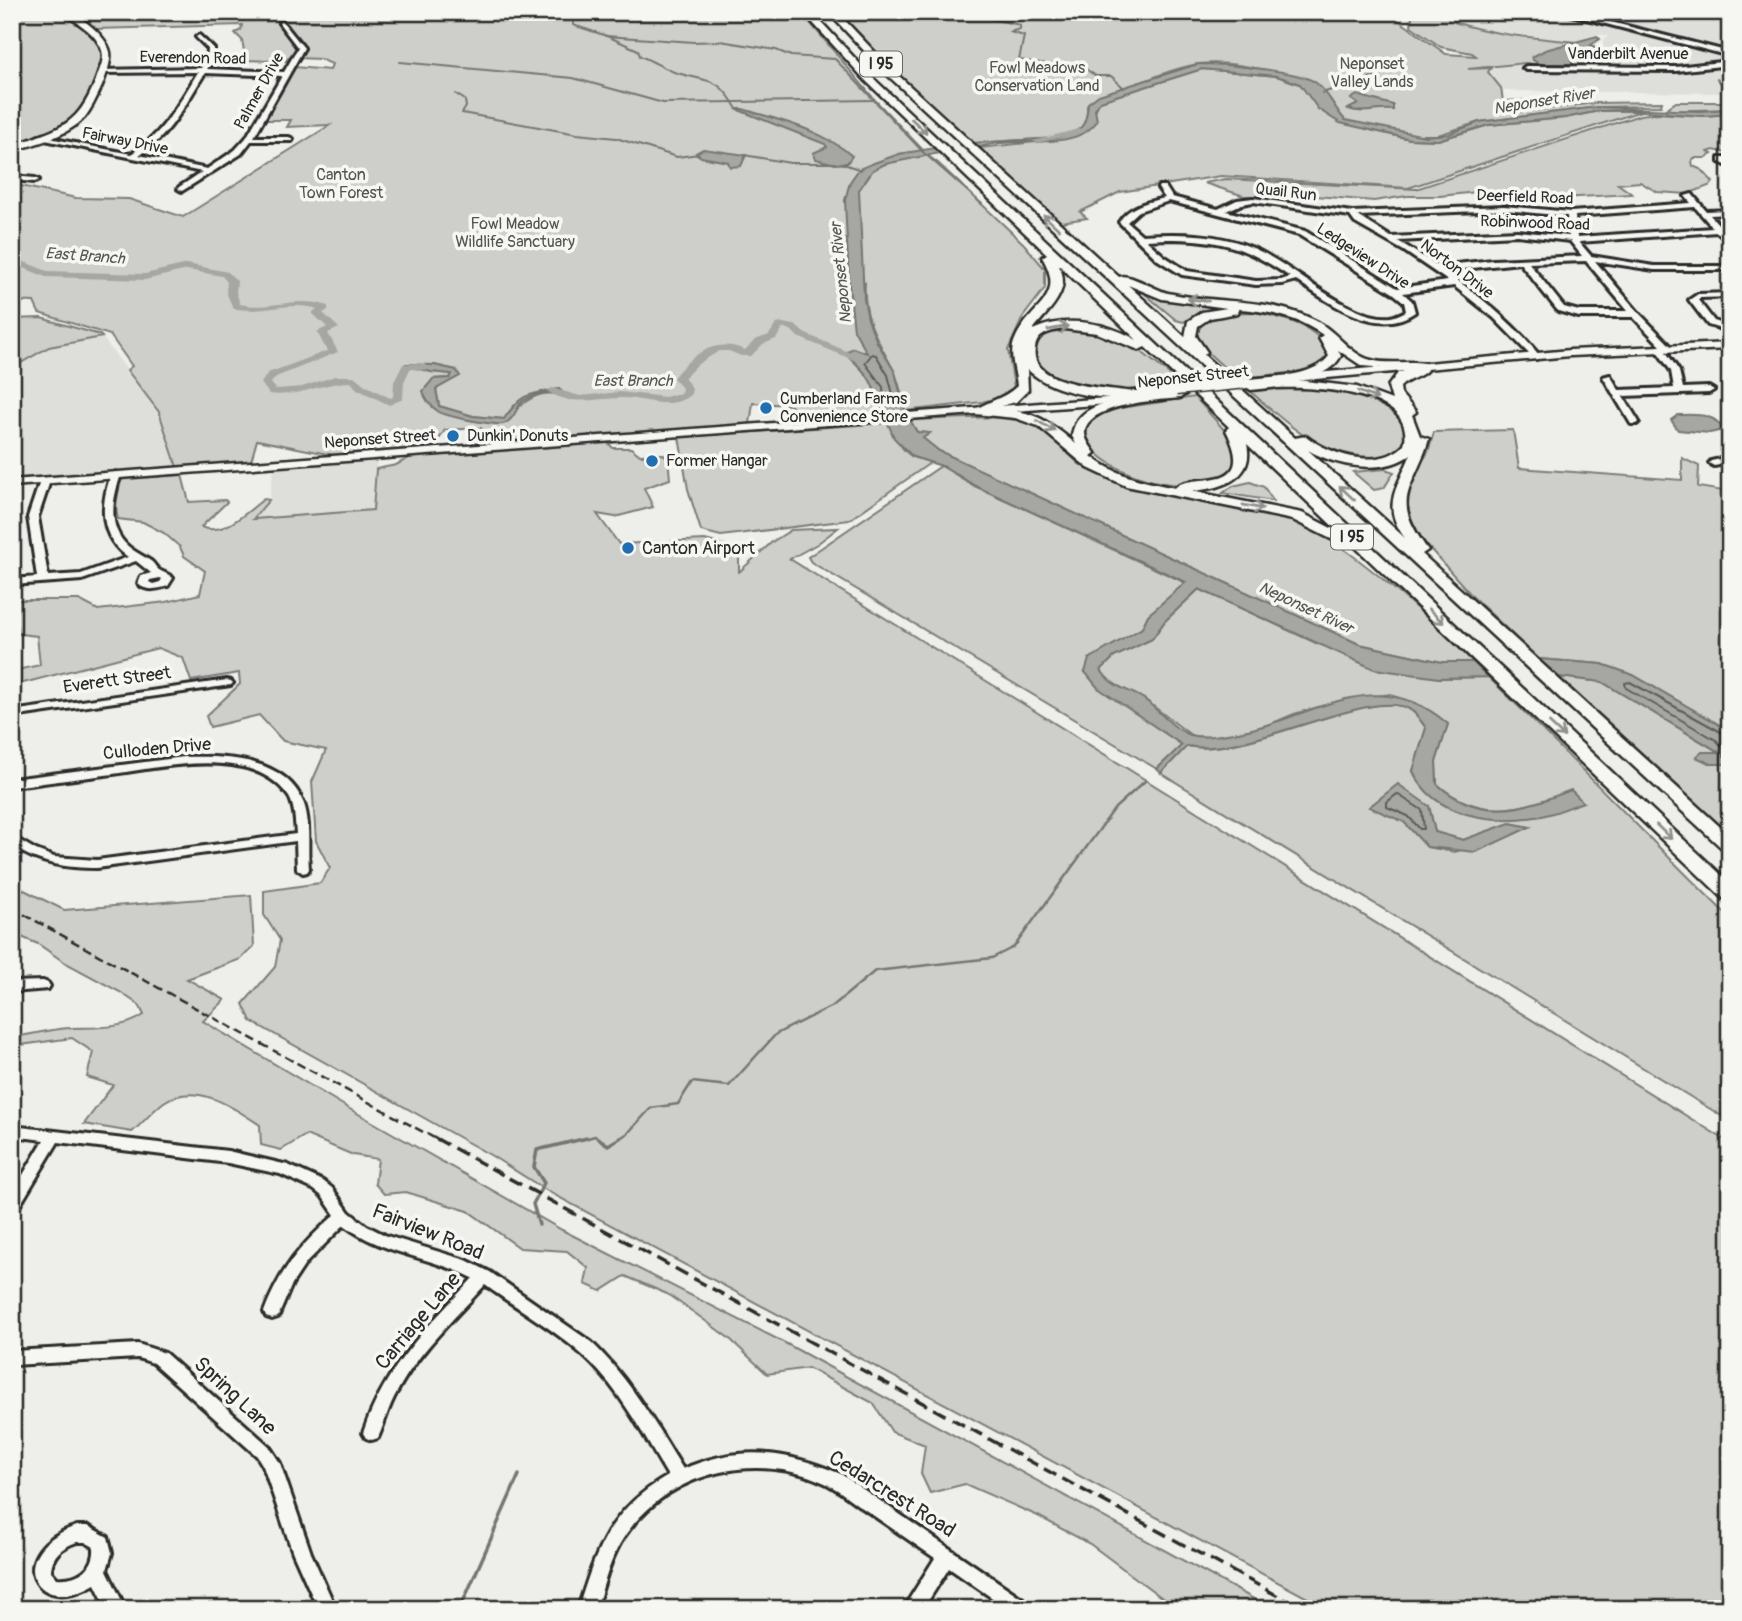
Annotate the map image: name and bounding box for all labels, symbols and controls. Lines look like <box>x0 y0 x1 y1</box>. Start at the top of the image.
street label: Vanderbilt Avenue <box>1568 44 1689 64</box>
street label: Everendon Road <box>139 47 247 69</box>
street label: Palmer Drive <box>230 49 288 133</box>
road number: I 95 <box>860 52 902 76</box>
park label: Neponset Valley Lands <box>1331 54 1413 92</box>
park label: Fowl Meadows Conservation Land <box>974 58 1100 96</box>
water label: Neponset River <box>1492 83 1598 119</box>
one-way arrow <box>910 118 927 135</box>
street label: Fairway Drive <box>80 123 170 159</box>
park label: Canton Town Forest <box>299 165 384 203</box>
street label: Quail Run <box>1254 178 1318 206</box>
street label: Deerfield Road <box>1476 185 1574 209</box>
street label: Robinwood Road <box>1480 211 1590 235</box>
park label: Fowl Meadow Wildlife Sanctuary <box>455 214 575 252</box>
one-way arrow <box>1043 214 1061 230</box>
street label: Ledgeview Drive <box>1313 218 1413 294</box>
water label: Neponset River <box>825 219 856 325</box>
street label: Norton Drive <box>1416 235 1498 303</box>
water label: East Branch <box>45 243 127 269</box>
one-way arrow <box>1187 293 1210 306</box>
one-way arrow <box>1046 321 1069 334</box>
street label: Neponset Street <box>1136 361 1250 393</box>
water label: East Branch <box>593 371 674 391</box>
place label: Cumberland Farms Convenience Store <box>780 389 908 427</box>
one-way arrow <box>1357 390 1379 402</box>
marker: Cumberland Farms Convenience Store <box>758 400 774 416</box>
one-way arrow <box>1036 419 1056 433</box>
street label: Neponset Street <box>324 425 437 453</box>
place label: Dunkin' Donuts <box>467 426 568 446</box>
marker: Dunkin' Donuts <box>445 428 461 444</box>
place label: Former Hangar <box>666 451 768 471</box>
marker: Former Hangar <box>644 453 660 469</box>
one-way arrow <box>1338 485 1356 501</box>
one-way arrow <box>1241 501 1263 514</box>
road number: I 95 <box>1331 524 1373 550</box>
place label: Canton Airport <box>642 537 756 560</box>
marker: Canton Airport <box>620 540 636 556</box>
water label: Neponset River <box>1256 577 1358 640</box>
one-way arrow <box>1427 608 1445 624</box>
street label: Everett Street <box>62 661 173 699</box>
one-way arrow <box>1548 722 1565 739</box>
street label: Culloden Drive <box>102 733 212 765</box>
one-way arrow <box>1655 823 1672 840</box>
street label: Fairview Road <box>368 1197 488 1267</box>
street label: Carriage Lane <box>369 1266 467 1376</box>
street label: Spring Lane <box>188 1351 282 1442</box>
street label: Cedarcrest Road <box>823 1444 961 1544</box>

